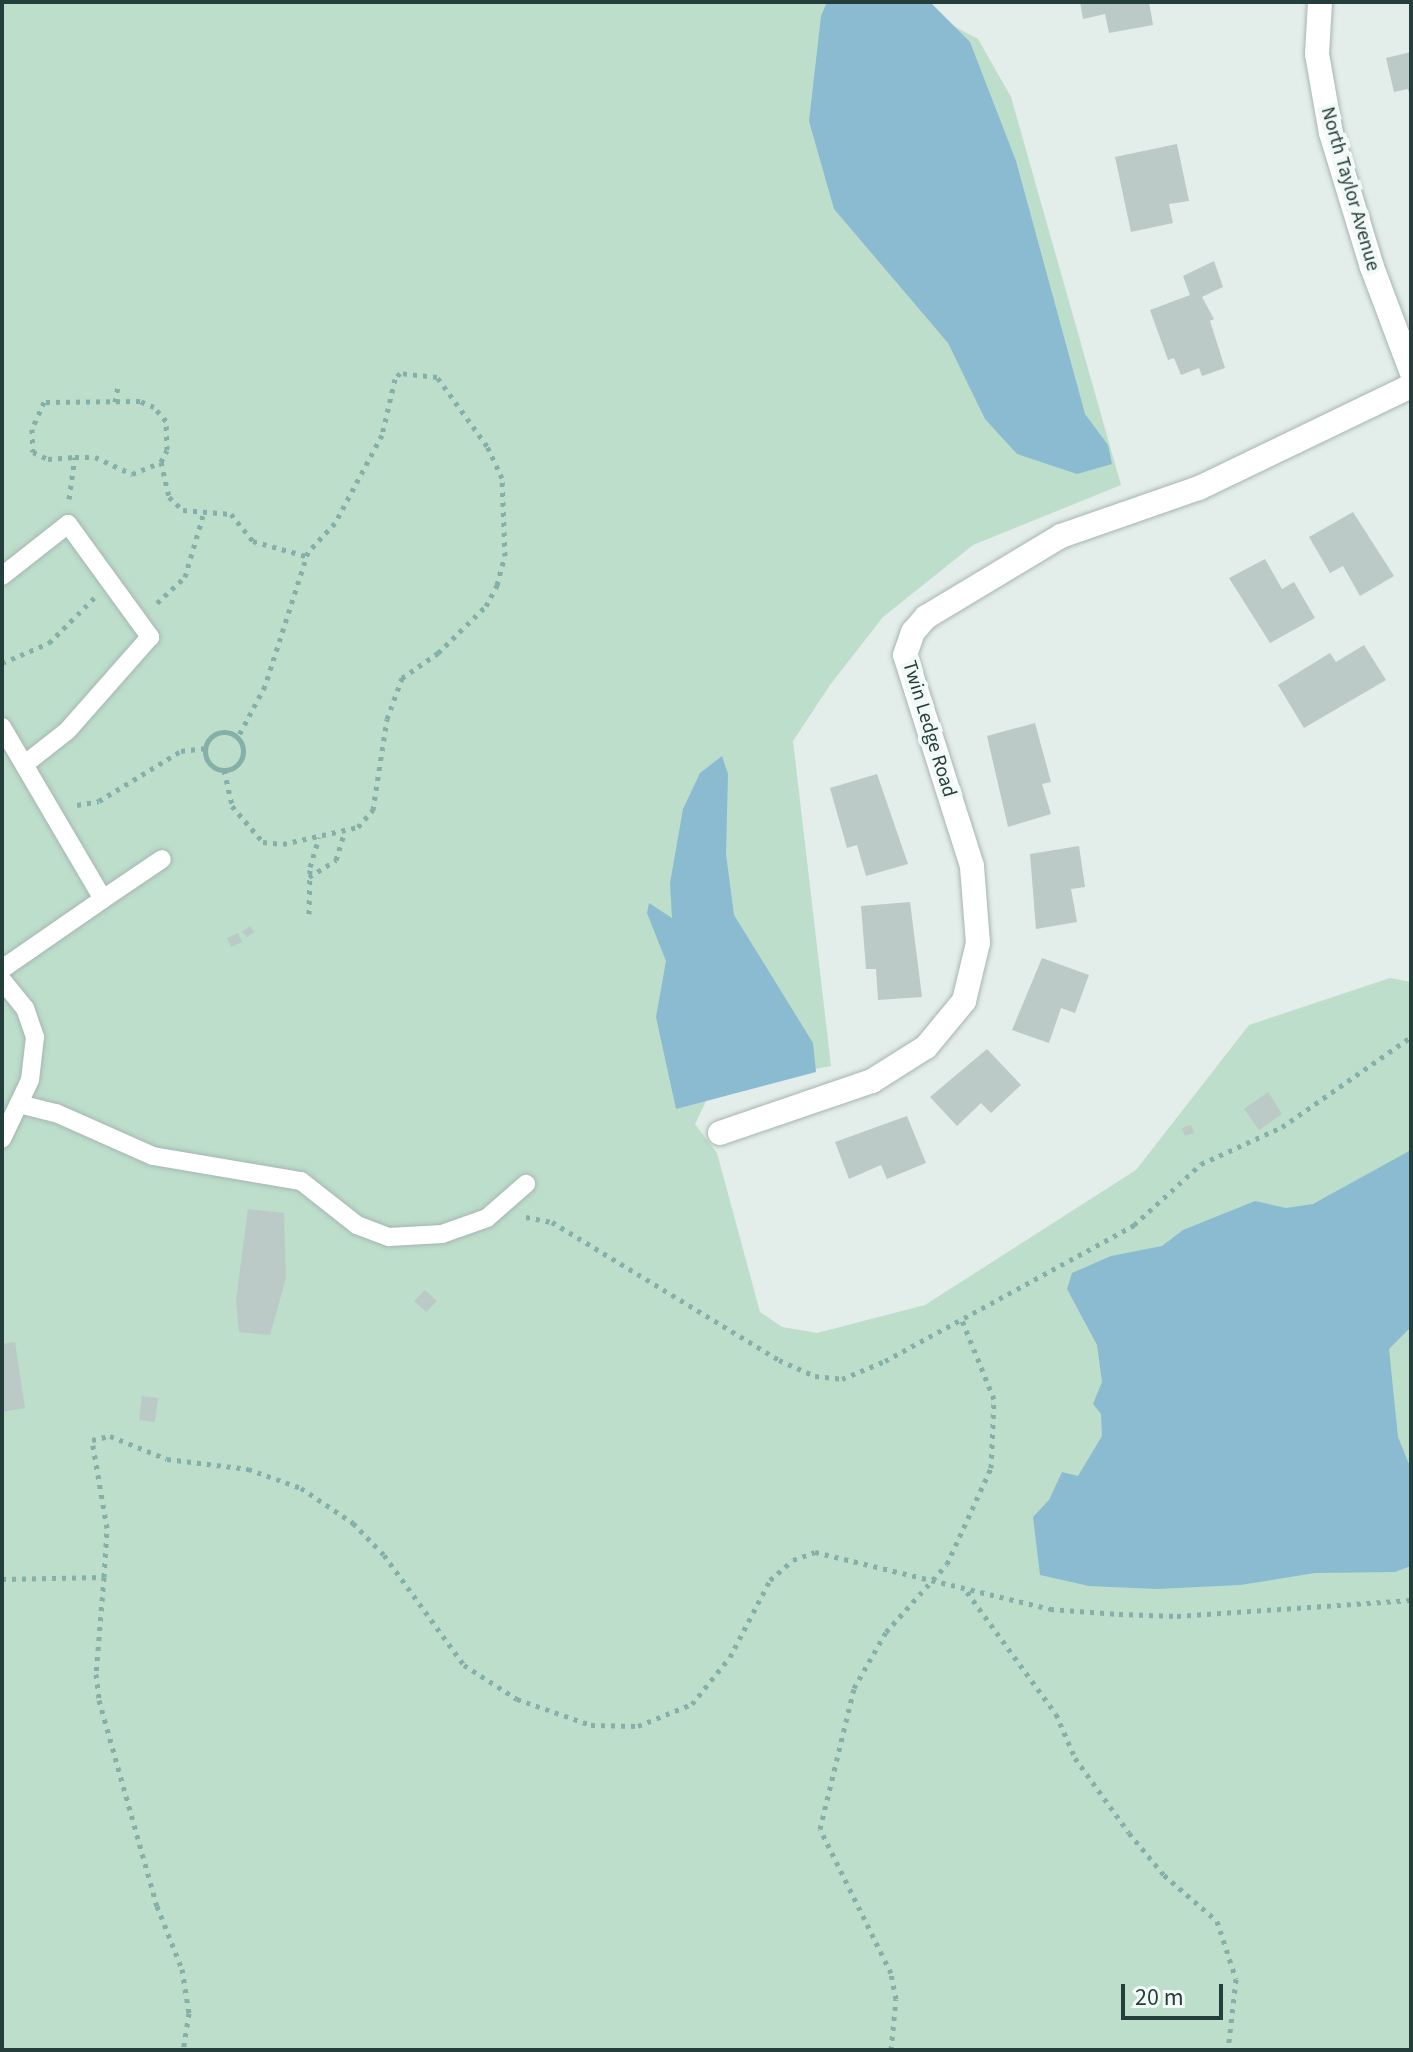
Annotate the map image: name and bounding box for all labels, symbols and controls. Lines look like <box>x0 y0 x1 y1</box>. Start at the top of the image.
street label: North Taylor Avenue <box>1315 104 1385 274</box>
street label: Twin Ledge Road <box>897 658 961 800</box>
scale bar <box>1125 1968 1227 2018</box>
text: 20 m <box>1135 1980 1184 2015</box>

